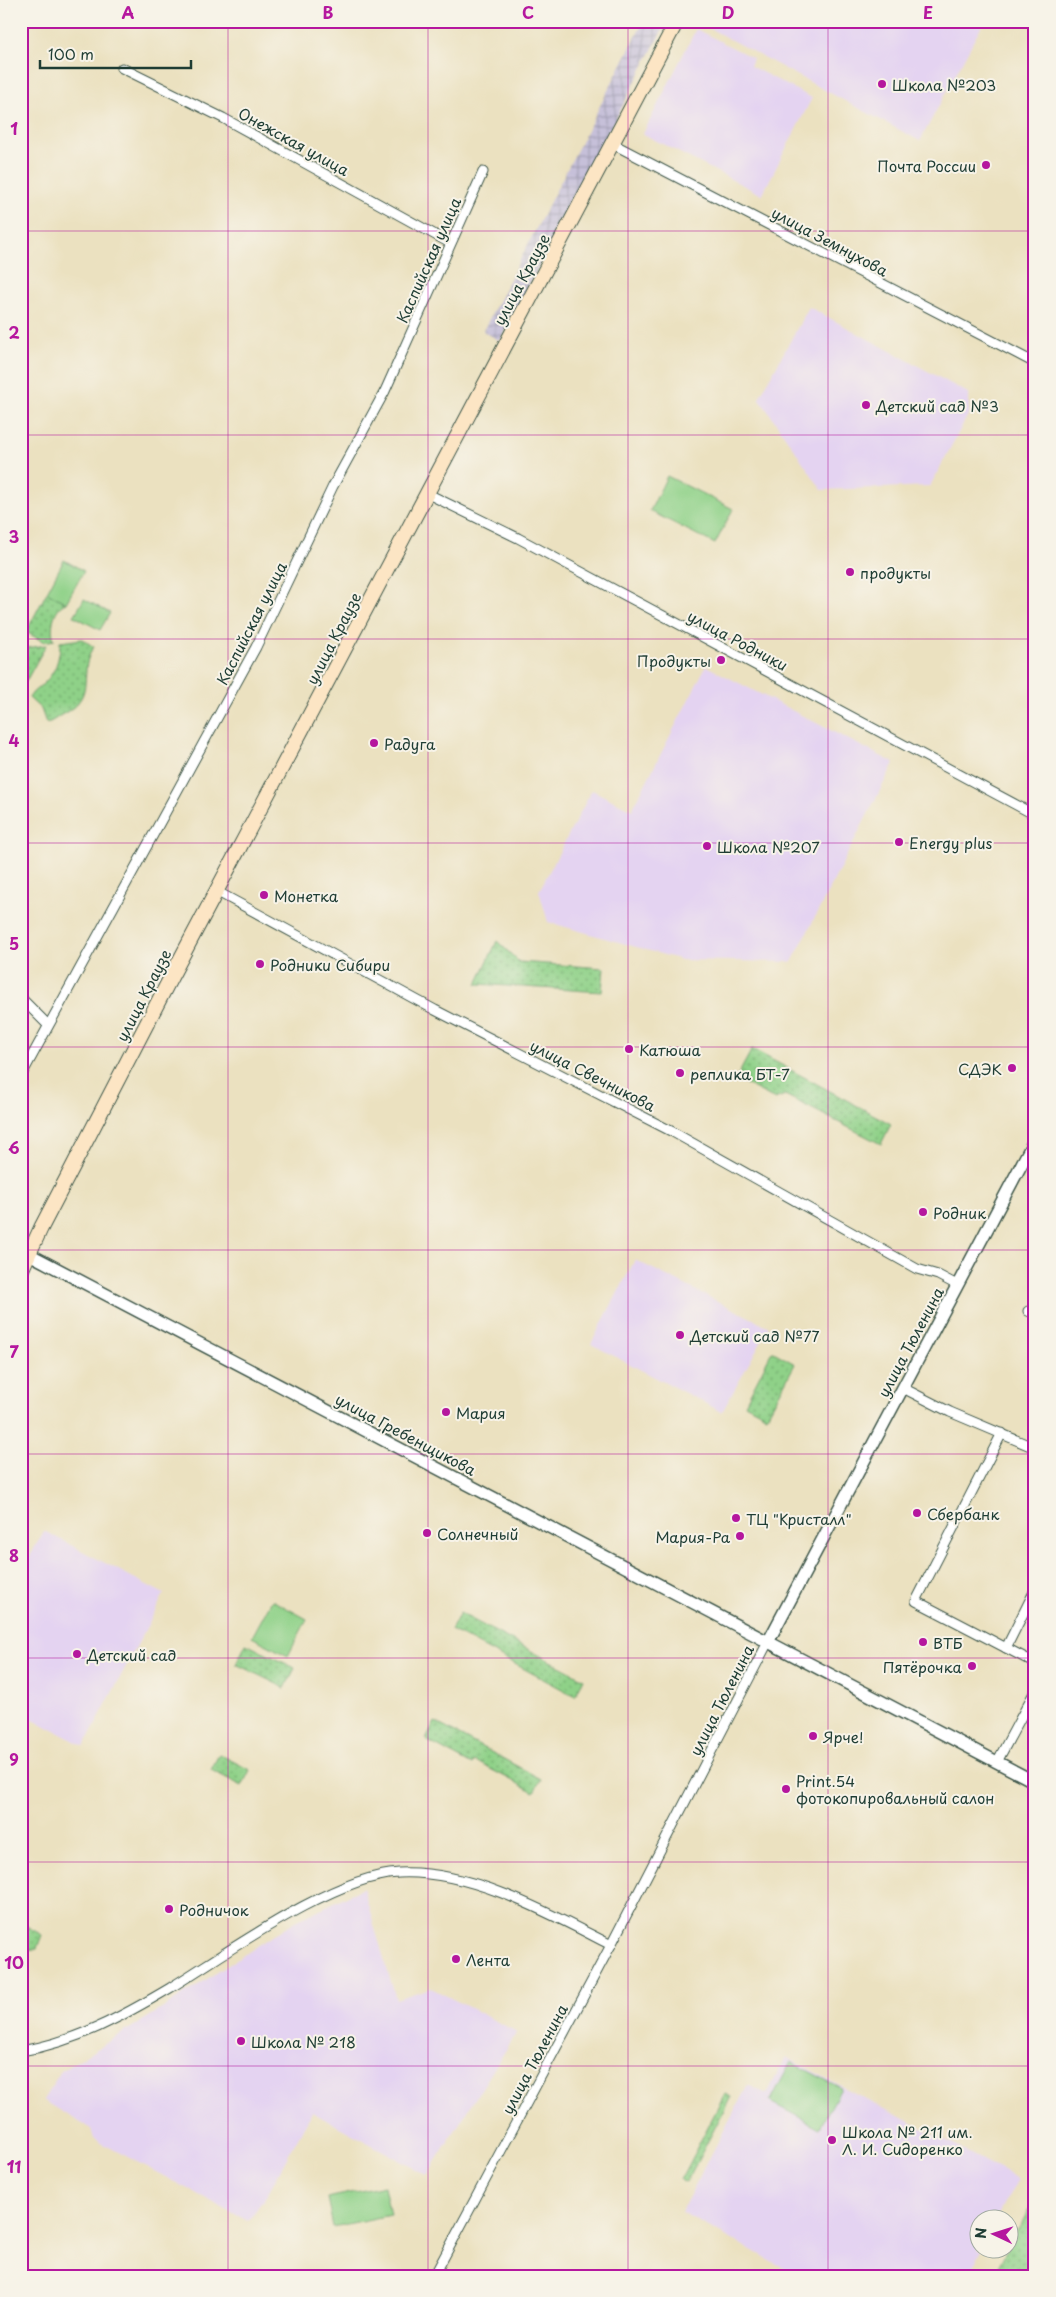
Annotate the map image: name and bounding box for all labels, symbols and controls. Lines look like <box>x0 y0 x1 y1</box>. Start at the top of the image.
text: A <box>122 0 135 24</box>
text: B <box>323 0 334 24</box>
text: C <box>522 0 534 24</box>
text: D <box>722 0 734 24</box>
text: E <box>923 0 933 24</box>
scale bar <box>40 38 191 70</box>
text: 100 m <box>48 42 94 65</box>
place label: Школа №203 <box>892 73 996 96</box>
marker: Школа №203 <box>876 78 888 90</box>
street label: Онежская улица <box>234 101 354 181</box>
text: 1 <box>10 116 18 140</box>
place label: Почта России <box>877 154 976 177</box>
marker: Почта России <box>980 159 992 171</box>
street label: Каспийская улица <box>390 193 466 327</box>
street label: улица Земнухова <box>768 201 893 282</box>
street label: улица Краузе <box>487 229 555 329</box>
text: 2 <box>8 320 20 344</box>
place label: Детский сад №3 <box>875 394 999 417</box>
marker: Детский сад №3 <box>860 399 872 411</box>
text: 3 <box>9 524 19 548</box>
street label: Каспийская улица <box>210 557 292 689</box>
place label: продукты <box>860 561 931 584</box>
marker: продукты <box>844 566 856 578</box>
street label: улица Краузе <box>300 588 366 688</box>
street label: улица Родники <box>684 604 792 676</box>
place label: Продукты <box>637 649 711 672</box>
marker: Продукты <box>715 654 727 666</box>
text: 4 <box>9 728 20 752</box>
place label: Радуга <box>384 732 436 755</box>
marker: Радуга <box>368 737 380 749</box>
place label: Energy plus <box>909 831 993 854</box>
place label: Школа №207 <box>717 835 820 858</box>
marker: Energy plus <box>893 836 905 848</box>
marker: Школа №207 <box>701 840 713 852</box>
place label: Монетка <box>274 884 339 907</box>
marker: Монетка <box>258 889 270 901</box>
text: 5 <box>9 931 19 955</box>
street label: улица Краузе <box>110 945 176 1045</box>
place label: Родники Сибири <box>270 953 390 976</box>
marker: Родники Сибири <box>254 958 266 970</box>
street label: улица Свечникова <box>526 1033 660 1117</box>
place label: Катюша <box>639 1038 702 1061</box>
marker: Катюша <box>623 1043 635 1055</box>
place label: СДЭК <box>958 1057 1002 1080</box>
place label: реплика БТ-7 <box>690 1062 790 1085</box>
marker: СДЭК <box>1006 1062 1018 1074</box>
marker: реплика БТ-7 <box>674 1067 686 1079</box>
text: 6 <box>8 1135 20 1159</box>
place label: Родник <box>933 1201 986 1224</box>
marker: Родник <box>917 1206 929 1218</box>
street label: улица Тюленина <box>871 1282 949 1401</box>
place label: Детский сад №77 <box>689 1324 819 1347</box>
marker: Детский сад №77 <box>674 1329 686 1341</box>
text: 7 <box>9 1339 19 1363</box>
street label: улица Гребенщикова <box>332 1387 481 1481</box>
place label: Мария <box>456 1401 506 1424</box>
marker: Мария <box>440 1406 452 1418</box>
place label: Сбербанк <box>927 1502 999 1525</box>
place label: ТЦ "Кристалл" <box>746 1507 852 1530</box>
marker: Сбербанк <box>911 1507 923 1519</box>
marker: ТЦ "Кристалл" <box>730 1512 742 1524</box>
place label: Солнечный <box>437 1522 519 1545</box>
place label: Мария-Ра <box>655 1525 731 1548</box>
marker: Солнечный <box>421 1527 433 1539</box>
marker: Мария-Ра <box>734 1530 746 1542</box>
text: 8 <box>9 1543 19 1567</box>
place label: ВТБ <box>933 1631 963 1654</box>
marker: ВТБ <box>917 1636 929 1648</box>
street label: улица Тюленина <box>683 1640 759 1760</box>
place label: Детский сад <box>86 1643 176 1666</box>
marker: Детский сад <box>71 1648 83 1660</box>
place label: Пятёрочка <box>883 1655 963 1678</box>
marker: Пятёрочка <box>966 1660 978 1672</box>
place label: Ярче! <box>822 1725 864 1748</box>
marker: Ярче! <box>807 1730 819 1742</box>
text: 9 <box>9 1747 19 1771</box>
place label: Print.54 фотокопировальный салон <box>796 1769 994 1809</box>
marker: Print.54 фотокопировальный салон <box>780 1783 792 1795</box>
place label: Родничок <box>179 1898 249 1921</box>
marker: Родничок <box>163 1903 175 1915</box>
place label: Лента <box>466 1948 511 1971</box>
text: 10 <box>4 1950 24 1974</box>
marker: Лента <box>450 1953 462 1965</box>
street label: улица Тюленина <box>495 1999 573 2118</box>
place label: Школа № 218 <box>251 2030 356 2053</box>
marker: Школа № 218 <box>235 2035 247 2047</box>
place label: Школа № 211 им. Л. И. Сидоренко <box>842 2120 973 2160</box>
marker: Школа № 211 им. Л. И. Сидоренко <box>826 2134 838 2146</box>
text: 11 <box>7 2154 21 2178</box>
north arrow <box>968 2210 1018 2260</box>
text: N <box>970 2227 991 2239</box>

